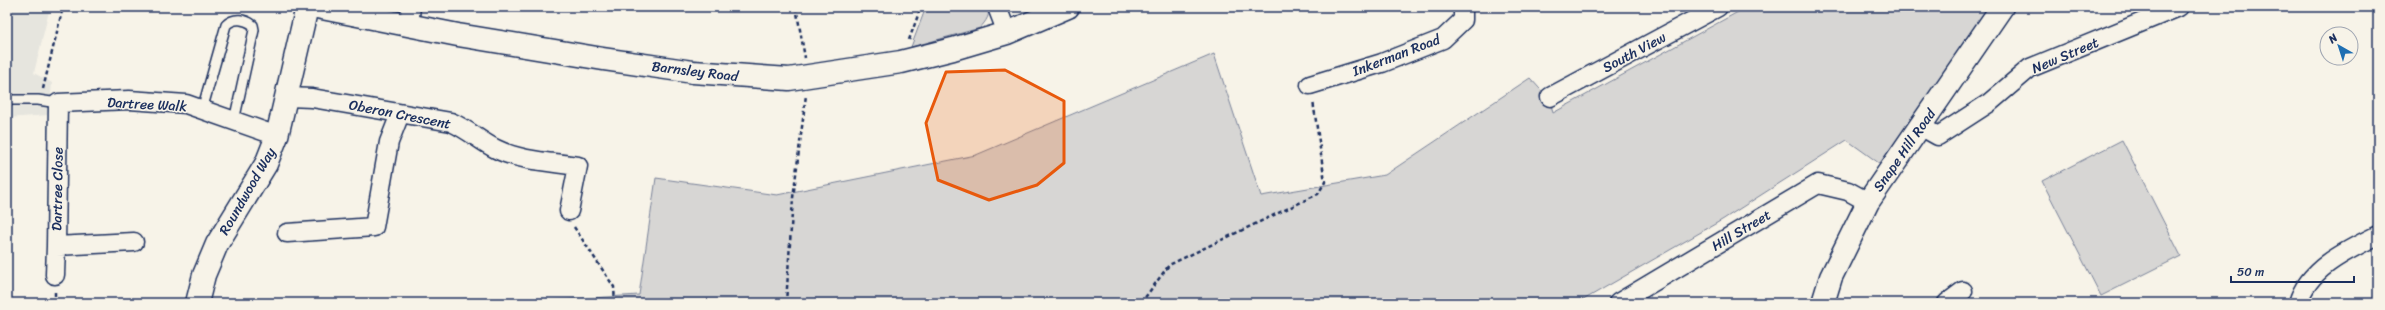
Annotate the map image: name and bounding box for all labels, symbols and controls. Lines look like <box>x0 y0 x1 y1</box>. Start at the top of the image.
street label: South View <box>1598 25 1671 80</box>
north arrow <box>2319 26 2359 66</box>
street label: Inkerman Road <box>1348 27 1445 84</box>
text: N <box>2323 29 2342 49</box>
street label: New Street <box>2028 30 2103 81</box>
street label: Barnsley Road <box>650 54 741 89</box>
street label: Dartree Walk <box>106 90 188 119</box>
street label: Oberon Crescent <box>347 92 453 137</box>
street label: Snape Hill Road <box>1866 102 1943 197</box>
street label: Roundwood Way <box>212 142 283 240</box>
street label: Dartree Close <box>44 147 71 231</box>
street label: Hill Street <box>1706 203 1776 258</box>
scale bar <box>2231 258 2354 284</box>
text: 50 m <box>2237 261 2264 283</box>

